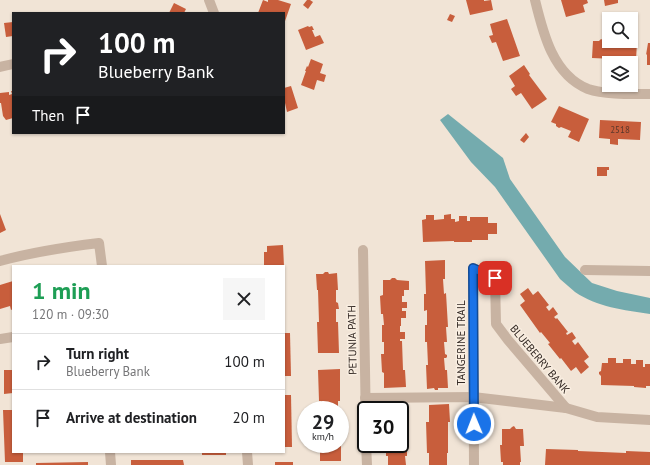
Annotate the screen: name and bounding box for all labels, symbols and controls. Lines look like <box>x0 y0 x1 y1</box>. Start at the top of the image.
map controls <box>602 12 638 92</box>
button: search <box>602 12 638 48</box>
text: 100 m <box>98 24 175 61</box>
icon: right <box>32 28 84 80</box>
button: layers <box>602 56 638 92</box>
text: Blueberry Bank <box>98 60 214 83</box>
icon: arrive <box>72 104 94 126</box>
text: Then <box>32 106 64 125</box>
house number: 2518 <box>610 124 630 135</box>
pin <box>478 261 512 295</box>
icon: arrive <box>484 267 506 289</box>
text: 1 min <box>32 275 91 306</box>
button: close <box>223 278 265 320</box>
street label: TANGERINE TRAIL <box>454 300 468 386</box>
street label: PETUNIA PATH <box>344 305 360 375</box>
text: 120 m · 09:30 <box>32 306 109 323</box>
street label: BLUEBERRY BANK <box>507 322 573 397</box>
text: Turn right <box>66 344 129 363</box>
icon: right <box>32 351 54 373</box>
text: 100 m <box>224 352 265 371</box>
text: Blueberry Bank <box>66 363 150 380</box>
speed limit sign: 30 <box>357 401 409 453</box>
position arrow <box>453 403 495 445</box>
icon: arrive <box>32 407 54 429</box>
text: Arrive at destination <box>66 408 197 427</box>
text: 20 m <box>232 408 265 427</box>
text: 29 <box>312 409 334 435</box>
text: km/h <box>312 430 334 443</box>

